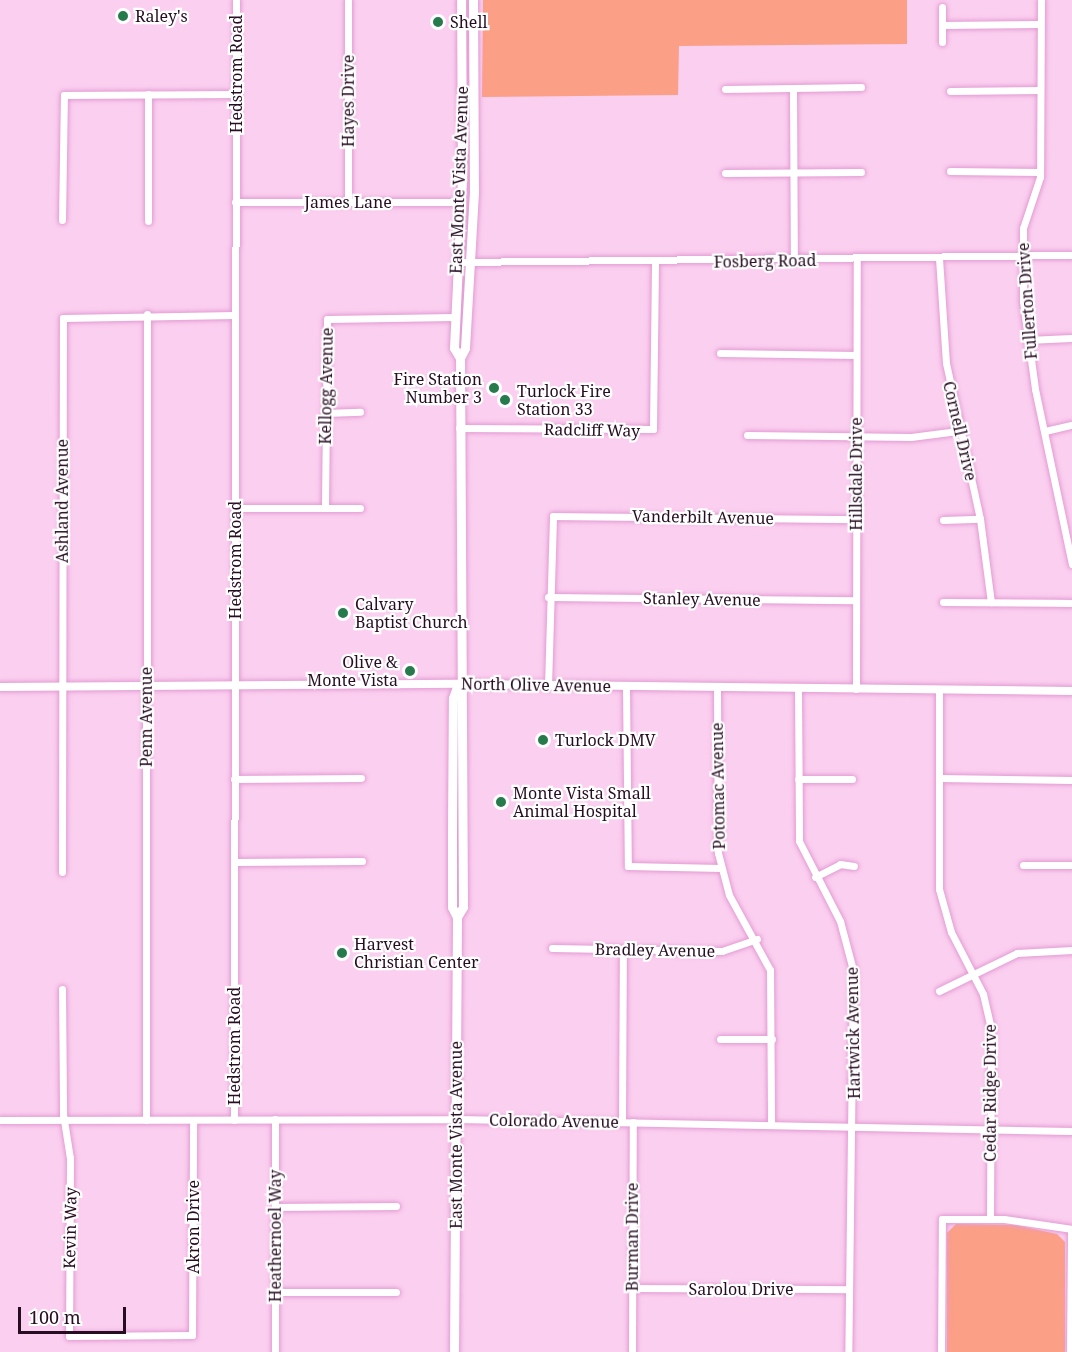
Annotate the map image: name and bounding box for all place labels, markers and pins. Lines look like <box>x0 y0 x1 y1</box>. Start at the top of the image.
place label: Raley's <box>135 6 188 26</box>
marker: Raley's <box>116 9 130 23</box>
place label: Shell <box>450 12 487 32</box>
marker: Shell <box>431 15 445 29</box>
place label: Fire Station Number 3 <box>394 369 482 407</box>
marker: Fire Station Number 3 <box>487 381 501 395</box>
place label: Turlock Fire Station 33 <box>517 381 611 419</box>
marker: Turlock Fire Station 33 <box>498 393 512 407</box>
place label: Calvary Baptist Church <box>355 594 468 632</box>
marker: Calvary Baptist Church <box>336 606 350 620</box>
place label: Olive & Monte Vista <box>307 652 398 690</box>
marker: Olive & Monte Vista <box>403 664 417 678</box>
place label: Turlock DMV <box>555 730 656 750</box>
marker: Turlock DMV <box>536 733 550 747</box>
place label: Monte Vista Small Animal Hospital <box>513 783 651 821</box>
marker: Monte Vista Small Animal Hospital <box>494 795 508 809</box>
place label: Harvest Christian Center <box>354 934 479 972</box>
marker: Harvest Christian Center <box>335 946 349 960</box>

